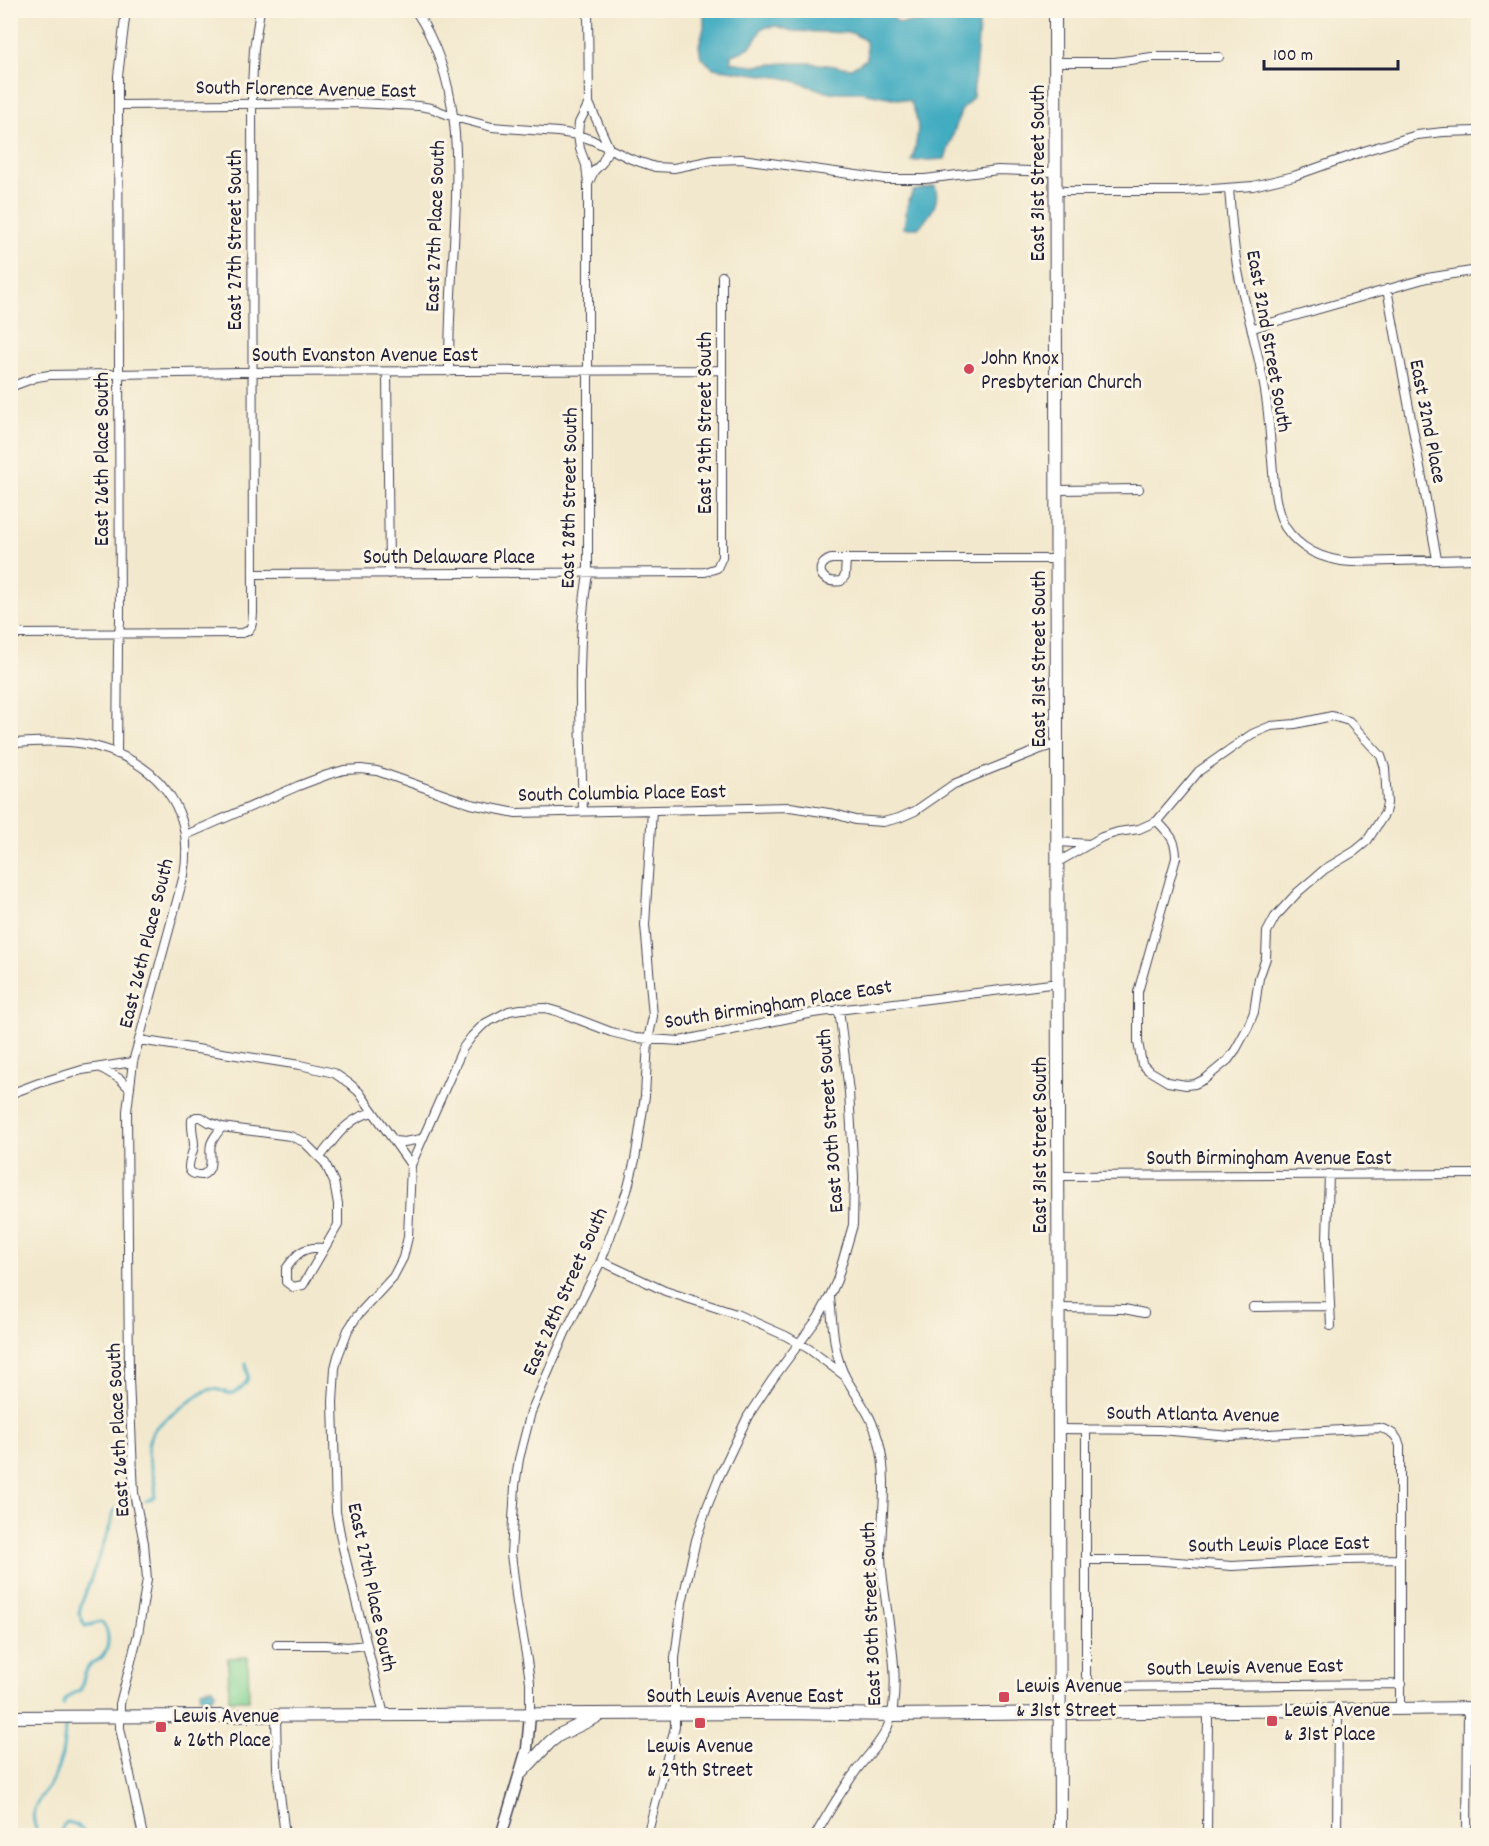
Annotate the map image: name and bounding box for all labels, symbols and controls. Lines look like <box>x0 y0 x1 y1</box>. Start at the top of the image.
scale bar <box>1264 33 1398 71</box>
text: 100 m <box>1273 44 1313 69</box>
street label: South Florence Avenue East <box>195 74 417 108</box>
street label: East 31st Street South <box>1025 85 1055 261</box>
street label: East 27th Place South <box>419 140 455 313</box>
street label: East 27th Street South <box>222 149 252 331</box>
street label: East 32nd Street South <box>1236 248 1298 435</box>
street label: East 29th Street South <box>692 332 722 514</box>
street label: South Evanston Avenue East <box>252 342 478 372</box>
place label: John Knox Presbyterian Church <box>981 345 1142 399</box>
street label: East 32nd Place <box>1399 357 1453 486</box>
marker: John Knox Presbyterian Church <box>962 362 976 376</box>
street label: East 26th Place South <box>89 372 119 546</box>
street label: East 28th Street South <box>554 407 588 589</box>
street label: South Delaware Place <box>363 544 535 574</box>
street label: East 31st Street South <box>1026 571 1056 747</box>
street label: South Columbia Place East <box>518 778 727 812</box>
street label: East 26th Place South <box>112 856 184 1032</box>
street label: South Birmingham Place East <box>662 973 895 1039</box>
street label: East 30th Street South <box>811 1028 853 1214</box>
street label: East 31st Street South <box>1027 1057 1057 1233</box>
street label: South Birmingham Avenue East <box>1146 1145 1392 1175</box>
street label: East 28th Street South <box>516 1203 617 1381</box>
street label: East 26th Place South <box>100 1342 140 1518</box>
street label: South Atlanta Avenue <box>1106 1399 1280 1433</box>
street label: East 27th Place South <box>338 1500 403 1675</box>
street label: East 30th Street South <box>855 1521 891 1707</box>
street label: South Lewis Place East <box>1188 1529 1370 1563</box>
street label: South Lewis Avenue East <box>1146 1652 1344 1686</box>
place label: Lewis Avenue & 31st Street <box>1016 1673 1122 1727</box>
street label: South Lewis Avenue East <box>647 1683 844 1713</box>
marker: Lewis Avenue & 31st Street <box>997 1690 1011 1704</box>
place label: Lewis Avenue & 31st Place <box>1284 1697 1390 1751</box>
place label: Lewis Avenue & 26th Place <box>173 1703 279 1757</box>
marker: Lewis Avenue & 31st Place <box>1265 1714 1279 1728</box>
marker: Lewis Avenue & 29th Street <box>693 1716 707 1730</box>
marker: Lewis Avenue & 26th Place <box>154 1720 168 1734</box>
place label: Lewis Avenue & 29th Street <box>647 1733 753 1787</box>

